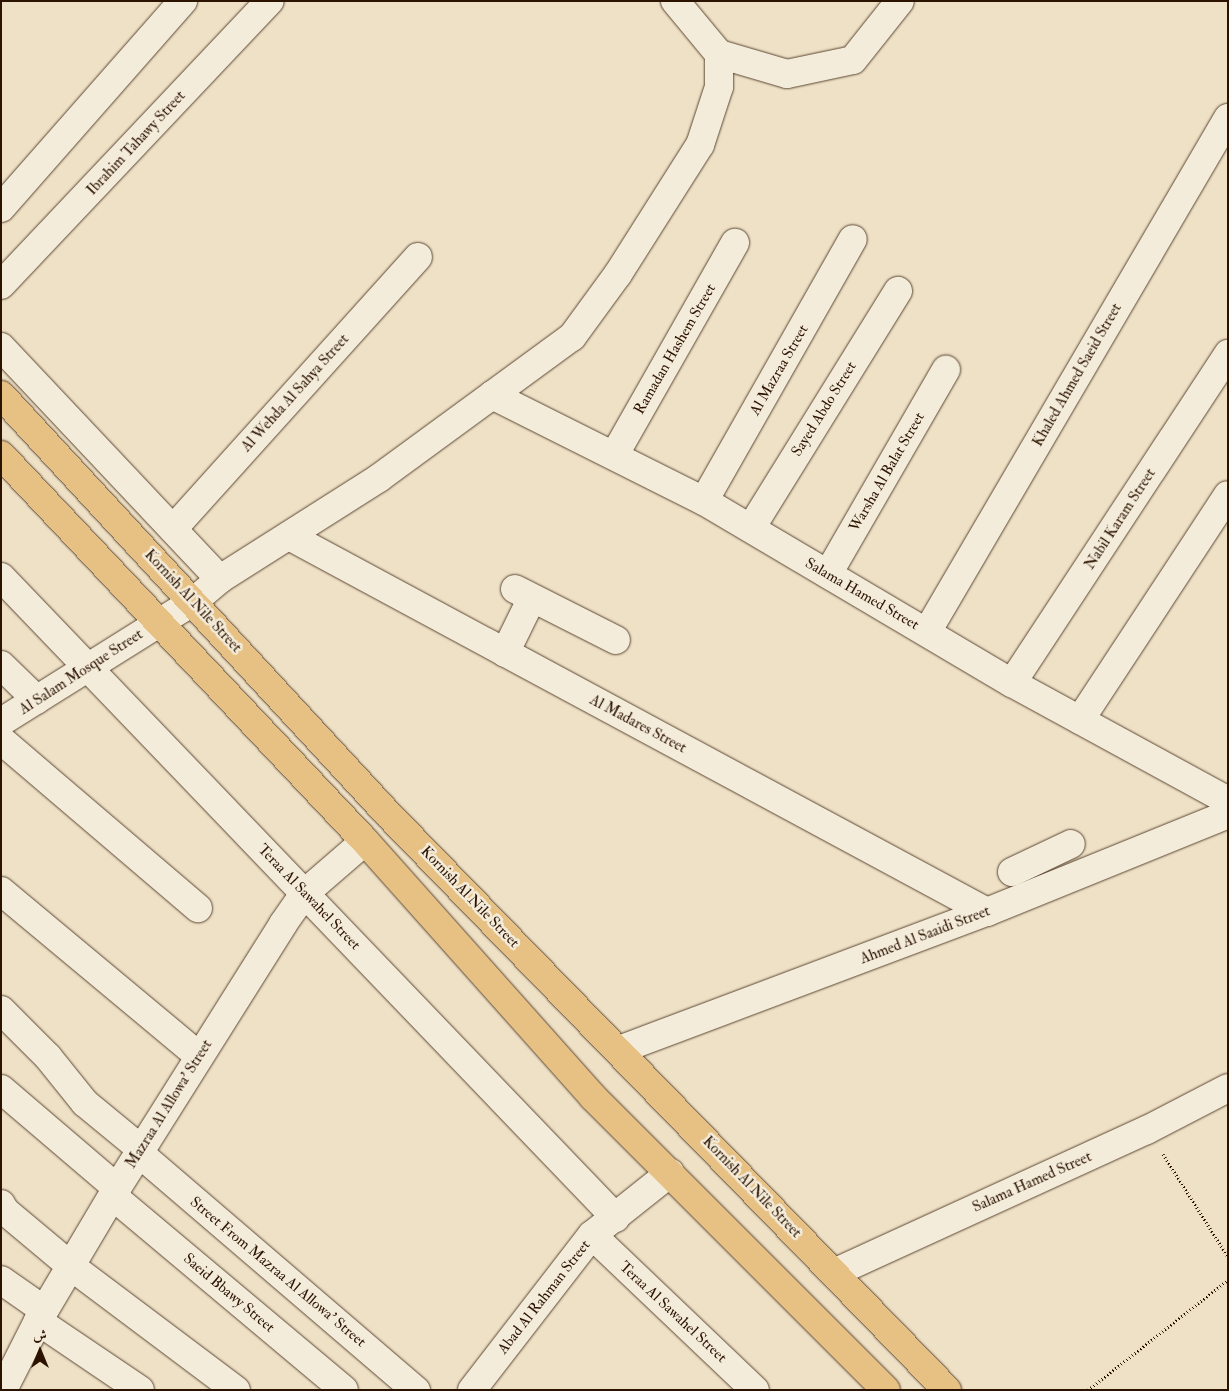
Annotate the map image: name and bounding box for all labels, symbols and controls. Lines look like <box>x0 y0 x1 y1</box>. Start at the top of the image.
street label: Ibrahim Tahawy Street <box>83 87 189 199</box>
street label: Ramadan Hashem Street <box>630 281 720 417</box>
street label: Khaled Ahmed Saeid Street <box>1029 300 1125 450</box>
street label: Al Mazraa Street <box>746 322 812 418</box>
street label: Al Wehda Al Sahya Street <box>237 330 353 456</box>
street label: Sayed Abdo Street <box>788 358 860 460</box>
street label: Warsha Al Balat Street <box>846 409 928 535</box>
street label: Nabil Karam Street <box>1081 465 1159 573</box>
street label: Kornish Al Nile Street <box>141 546 245 656</box>
street label: Salama Hamed Street <box>802 554 922 634</box>
street label: Al Salam Mosque Street <box>16 625 146 719</box>
street label: Al Madares Street <box>587 691 689 757</box>
street label: Teraa Al Sawahel Street <box>254 840 364 954</box>
street label: Kornish Al Nile Street <box>417 843 523 951</box>
street label: Ahmed Al Saaidi Street <box>858 902 992 968</box>
street label: Mazraa Al Allowa' Street <box>122 1036 216 1172</box>
street label: Kornish Al Nile Street <box>699 1133 805 1241</box>
street label: Salama Hamed Street <box>970 1148 1094 1216</box>
street label: Street From Mazraa Al Allowa' Street <box>186 1193 370 1351</box>
street label: Abad Al Rahman Street <box>494 1236 594 1358</box>
street label: Saeid Bbawy Street <box>180 1250 278 1336</box>
street label: Teraa Al Sawahel Street <box>616 1258 730 1366</box>
north arrow <box>15 1326 65 1376</box>
text: ش <box>33 1327 47 1344</box>

